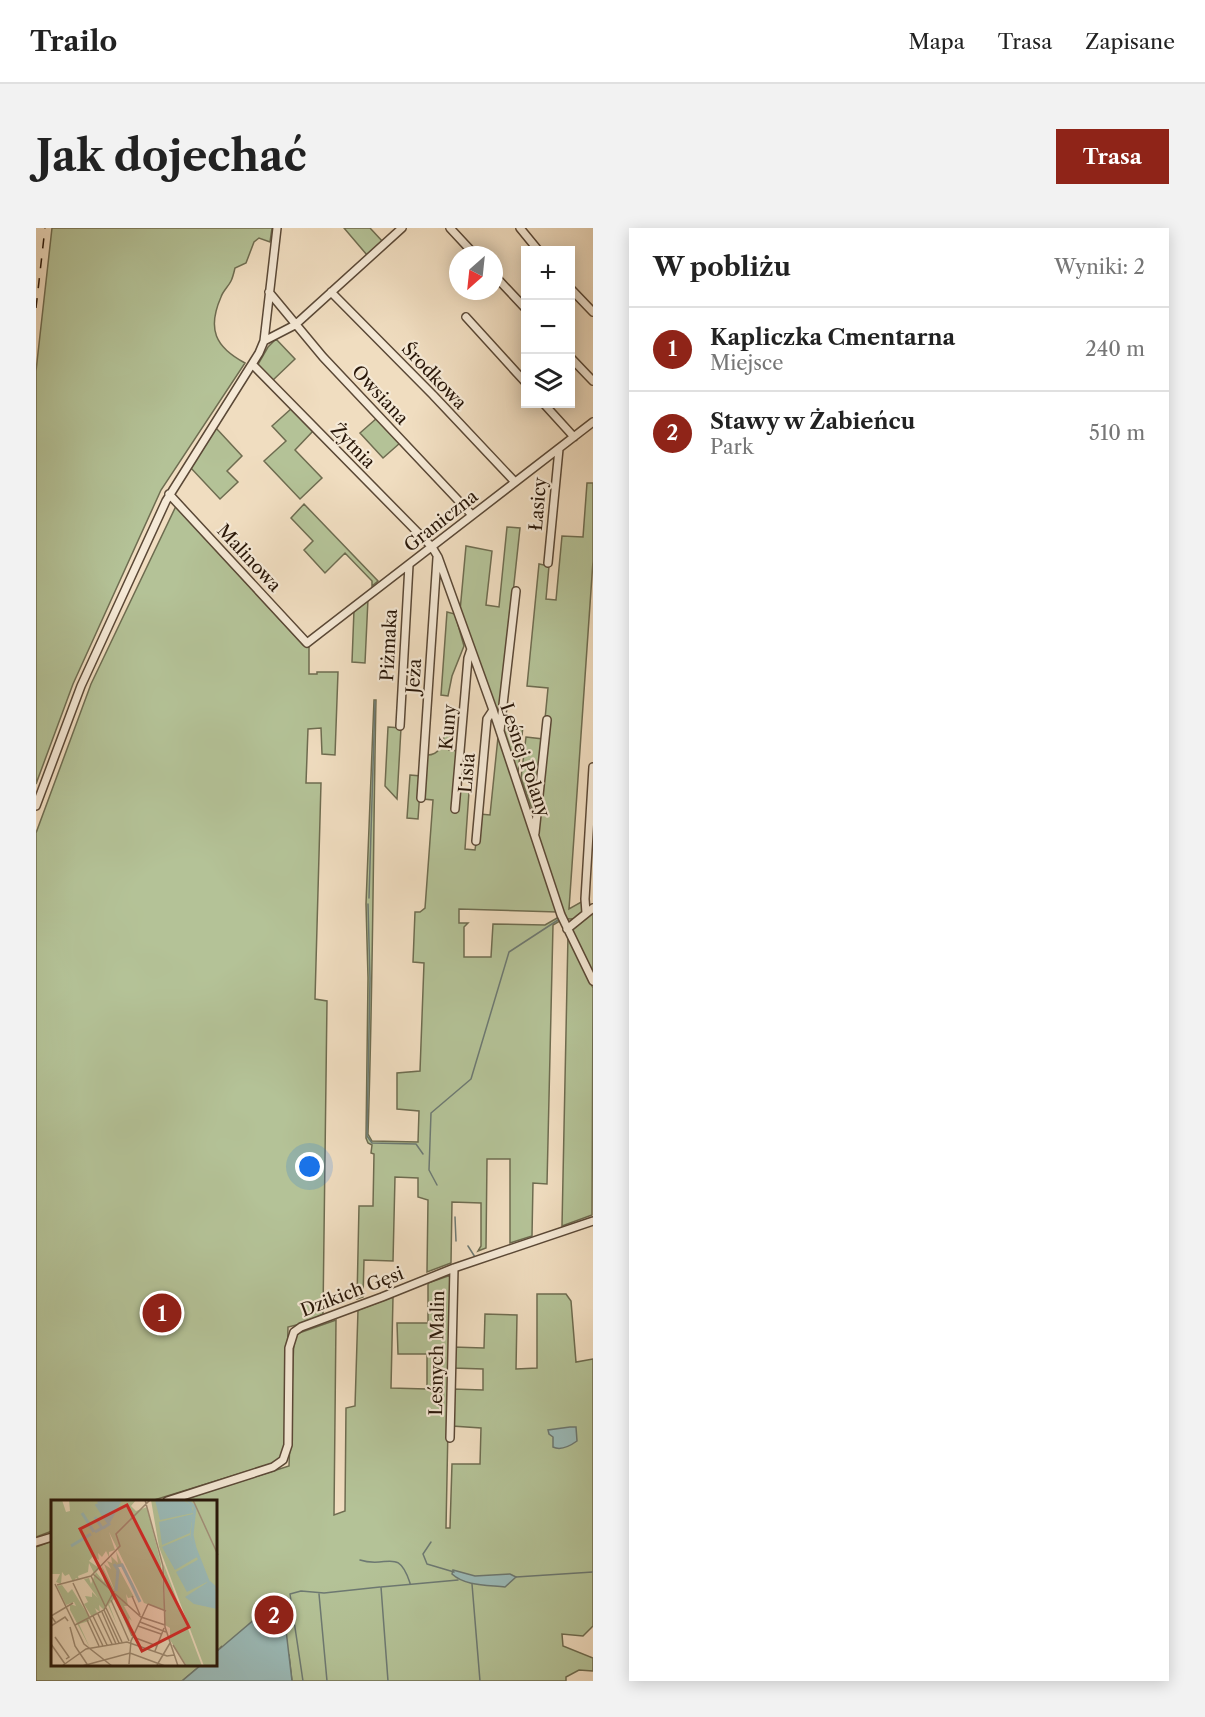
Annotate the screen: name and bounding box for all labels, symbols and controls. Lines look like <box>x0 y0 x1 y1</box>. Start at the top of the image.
text: Trailo <box>30 24 117 58</box>
text: Mapa <box>909 29 965 54</box>
text: Trasa <box>998 29 1052 54</box>
text: Zapisane <box>1085 29 1175 54</box>
button: Trasa <box>1056 129 1169 184</box>
text: Jak dojechać <box>36 130 307 182</box>
north arrow <box>449 246 503 300</box>
map controls <box>521 246 575 408</box>
button: + <box>521 246 575 300</box>
text: W pobliżu <box>653 251 791 283</box>
text: Wyniki: 2 <box>1054 255 1145 279</box>
button: − <box>521 300 575 354</box>
text: Kapliczka Cmentarna <box>710 324 955 351</box>
street label: Środkowa <box>397 337 472 414</box>
text: 1 <box>668 337 677 361</box>
text: 240 m <box>1085 337 1145 361</box>
text: Miejsce <box>710 351 784 375</box>
button: layers <box>521 354 575 408</box>
street label: Owsiana <box>347 361 413 430</box>
text: Stawy w Żabieńcu <box>710 408 915 435</box>
street label: Żytnia <box>326 418 381 473</box>
text: 2 <box>667 421 678 445</box>
text: 510 m <box>1089 421 1145 445</box>
text: Park <box>710 435 753 459</box>
street label: Łasicy <box>525 475 551 532</box>
street label: Graniczna <box>400 485 483 557</box>
street label: Malinowa <box>212 520 286 597</box>
street label: Piżmaka <box>376 608 402 682</box>
street label: Jeża <box>402 657 426 697</box>
street label: Leśnej Polany <box>495 700 555 821</box>
street label: Kuny <box>435 702 461 751</box>
street label: Lisia <box>454 752 480 794</box>
your location <box>295 1152 324 1181</box>
street label: Dzikich Gęsi <box>297 1262 407 1322</box>
pin: 1 <box>142 1290 182 1336</box>
street label: Leśnych Malin <box>425 1290 449 1416</box>
inset map <box>51 1500 218 1666</box>
pin: 2 <box>254 1592 294 1638</box>

